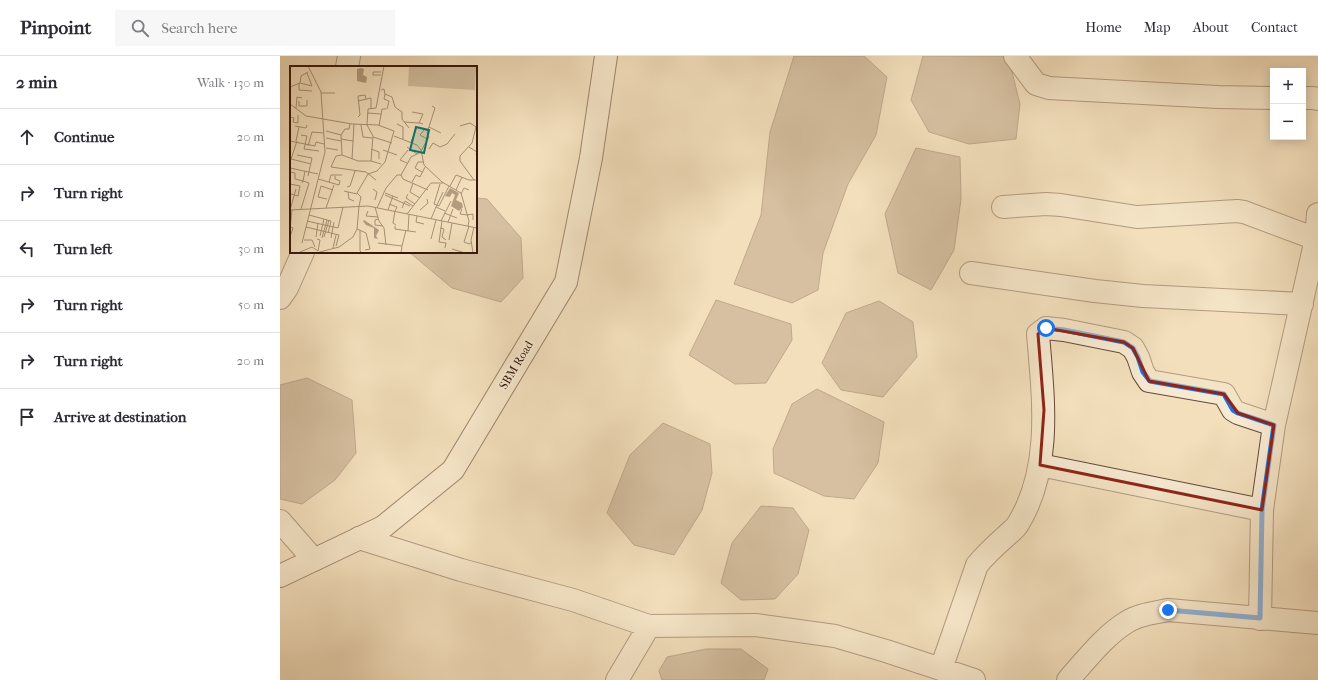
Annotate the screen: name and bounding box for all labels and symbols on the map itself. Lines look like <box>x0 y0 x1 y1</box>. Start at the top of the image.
inset map <box>290 66 477 253</box>
route start <box>1037 319 1055 337</box>
street label: SBM Road <box>496 338 536 392</box>
route end <box>1159 601 1177 619</box>

